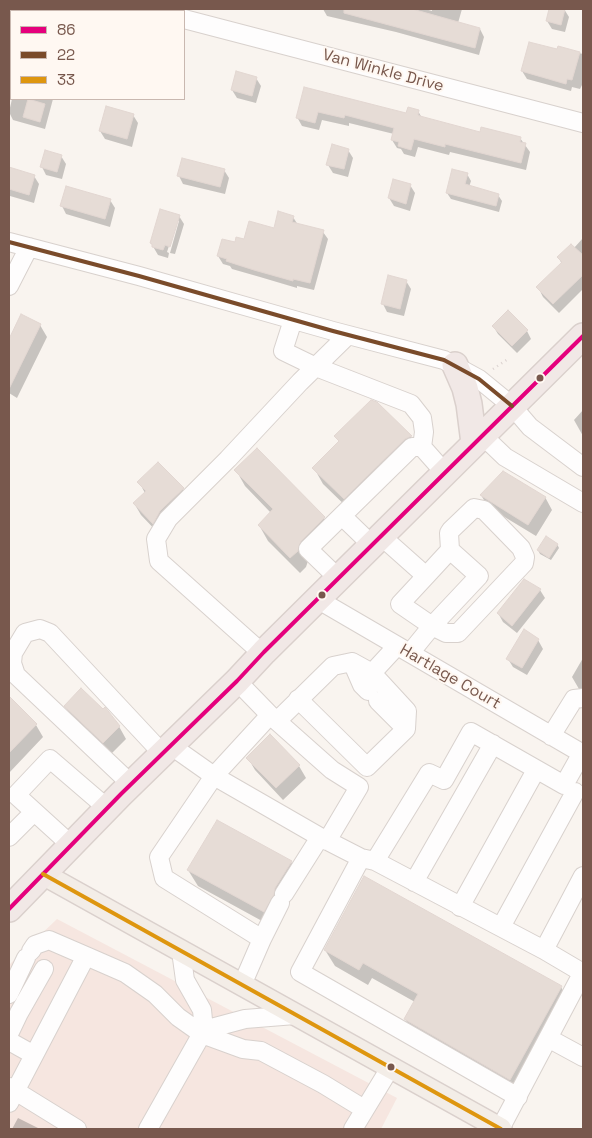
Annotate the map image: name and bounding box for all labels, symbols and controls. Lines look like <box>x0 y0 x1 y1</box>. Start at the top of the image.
legend <box>10 10 185 100</box>
text: 86 <box>57 20 76 39</box>
text: 22 <box>57 45 75 64</box>
street label: Van Winkle Drive <box>320 46 446 96</box>
text: 33 <box>57 70 75 89</box>
unlabelled marker <box>535 373 545 383</box>
unlabelled marker <box>317 590 327 600</box>
street label: Hartlage Court <box>396 640 504 714</box>
unlabelled marker <box>386 1062 396 1072</box>

